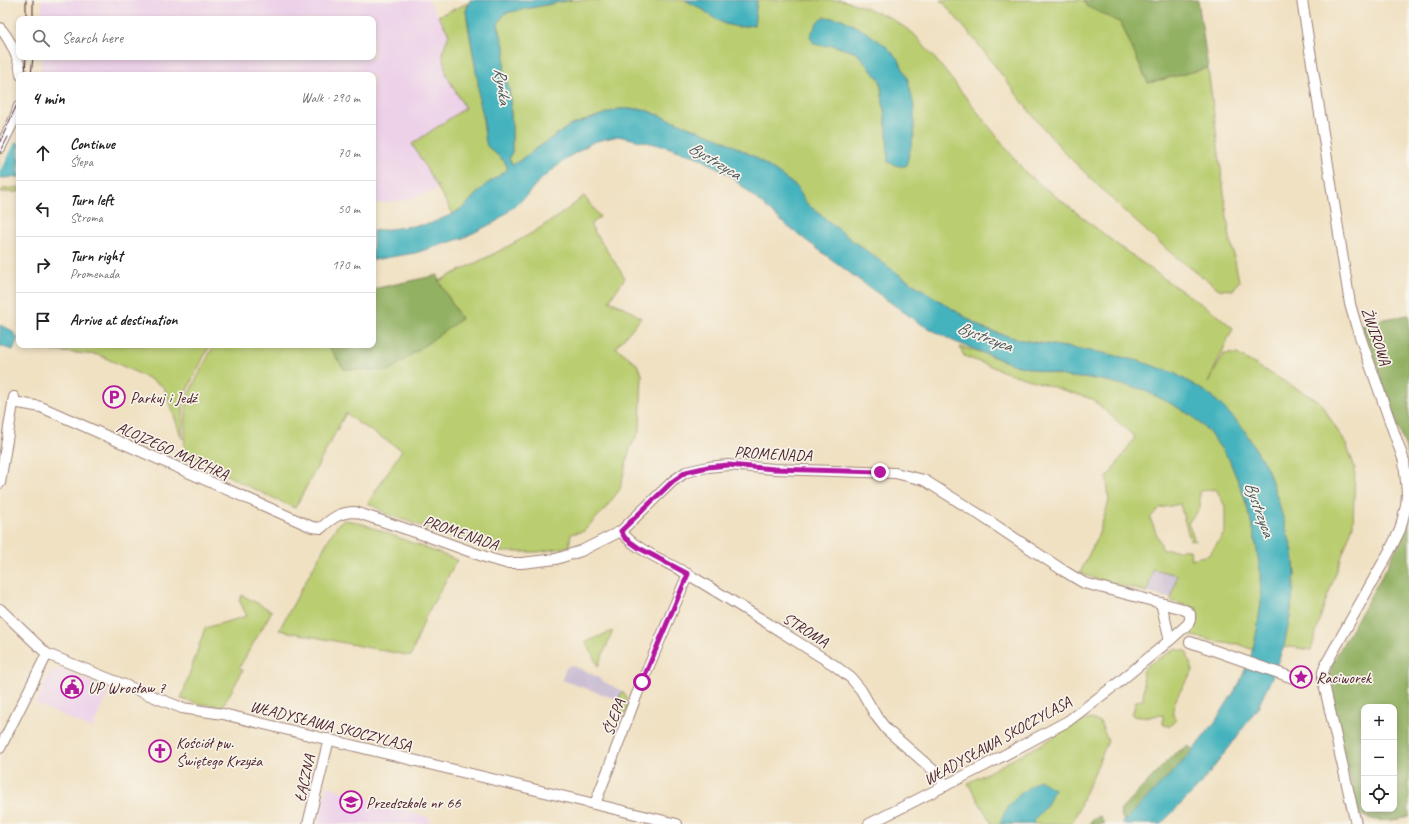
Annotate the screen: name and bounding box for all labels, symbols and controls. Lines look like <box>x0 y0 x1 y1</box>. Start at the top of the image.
search box <box>16 16 376 60</box>
icon: search <box>30 27 52 49</box>
text: Search here <box>62 29 123 48</box>
water label: Ryńka <box>490 67 516 107</box>
text: 4 min <box>32 88 65 109</box>
text: Walk · 290 m <box>301 90 360 106</box>
text: Continue <box>70 135 115 154</box>
water label: Bystrzyca <box>685 137 746 185</box>
icon: ahead <box>32 142 54 164</box>
text: 70 m <box>338 145 360 161</box>
text: Ślepa <box>70 154 93 170</box>
text: Turn left <box>70 191 113 210</box>
icon: left <box>32 198 54 220</box>
text: 50 m <box>338 201 360 217</box>
text: Stroma <box>70 210 103 226</box>
text: Turn right <box>70 247 123 266</box>
icon: right <box>32 254 54 276</box>
text: 170 m <box>332 257 360 273</box>
text: Promenada <box>70 266 119 282</box>
street label: ŻWIROWA <box>1357 305 1396 369</box>
icon: arrive <box>32 310 54 332</box>
text: Arrive at destination <box>70 311 177 330</box>
water label: Bystrzyca <box>955 316 1017 357</box>
parking icon: Parkuj i Jedź <box>101 384 127 410</box>
place label: Parkuj i Jedź <box>130 388 200 408</box>
street label: ALOJZEGO MAJCHRA <box>114 417 232 485</box>
street label: PROMENADA <box>734 442 813 466</box>
route end <box>871 463 889 481</box>
water label: Bystrzyca <box>1240 479 1280 541</box>
street label: PROMENADA <box>421 511 502 555</box>
street label: STROMA <box>779 608 833 652</box>
place icon: Raciworek <box>1288 664 1314 690</box>
place label: Raciworek <box>1316 668 1372 688</box>
route start <box>633 673 651 691</box>
public building icon: UP Wrocław 7 <box>59 674 85 700</box>
place label: UP Wrocław 7 <box>88 678 166 698</box>
street label: WŁADYSŁAWA SKOCZYLASA <box>920 692 1076 790</box>
street label: ŚLEPA <box>598 695 630 738</box>
street label: WŁADYSŁAWA SKOCZYLASA <box>248 696 414 756</box>
map controls <box>1361 704 1397 812</box>
button: + <box>1361 704 1397 740</box>
place label: Kościół pw. Świętego Krzyża <box>176 733 263 771</box>
church icon: Kościół pw. Świętego Krzyża <box>147 738 173 764</box>
button: − <box>1361 740 1397 776</box>
street label: ŁĄCZNA <box>290 752 320 804</box>
button: locate <box>1361 776 1397 812</box>
school or university icon: Przedszkole nr 66 <box>338 789 364 815</box>
place label: Przedszkole nr 66 <box>366 793 462 813</box>

